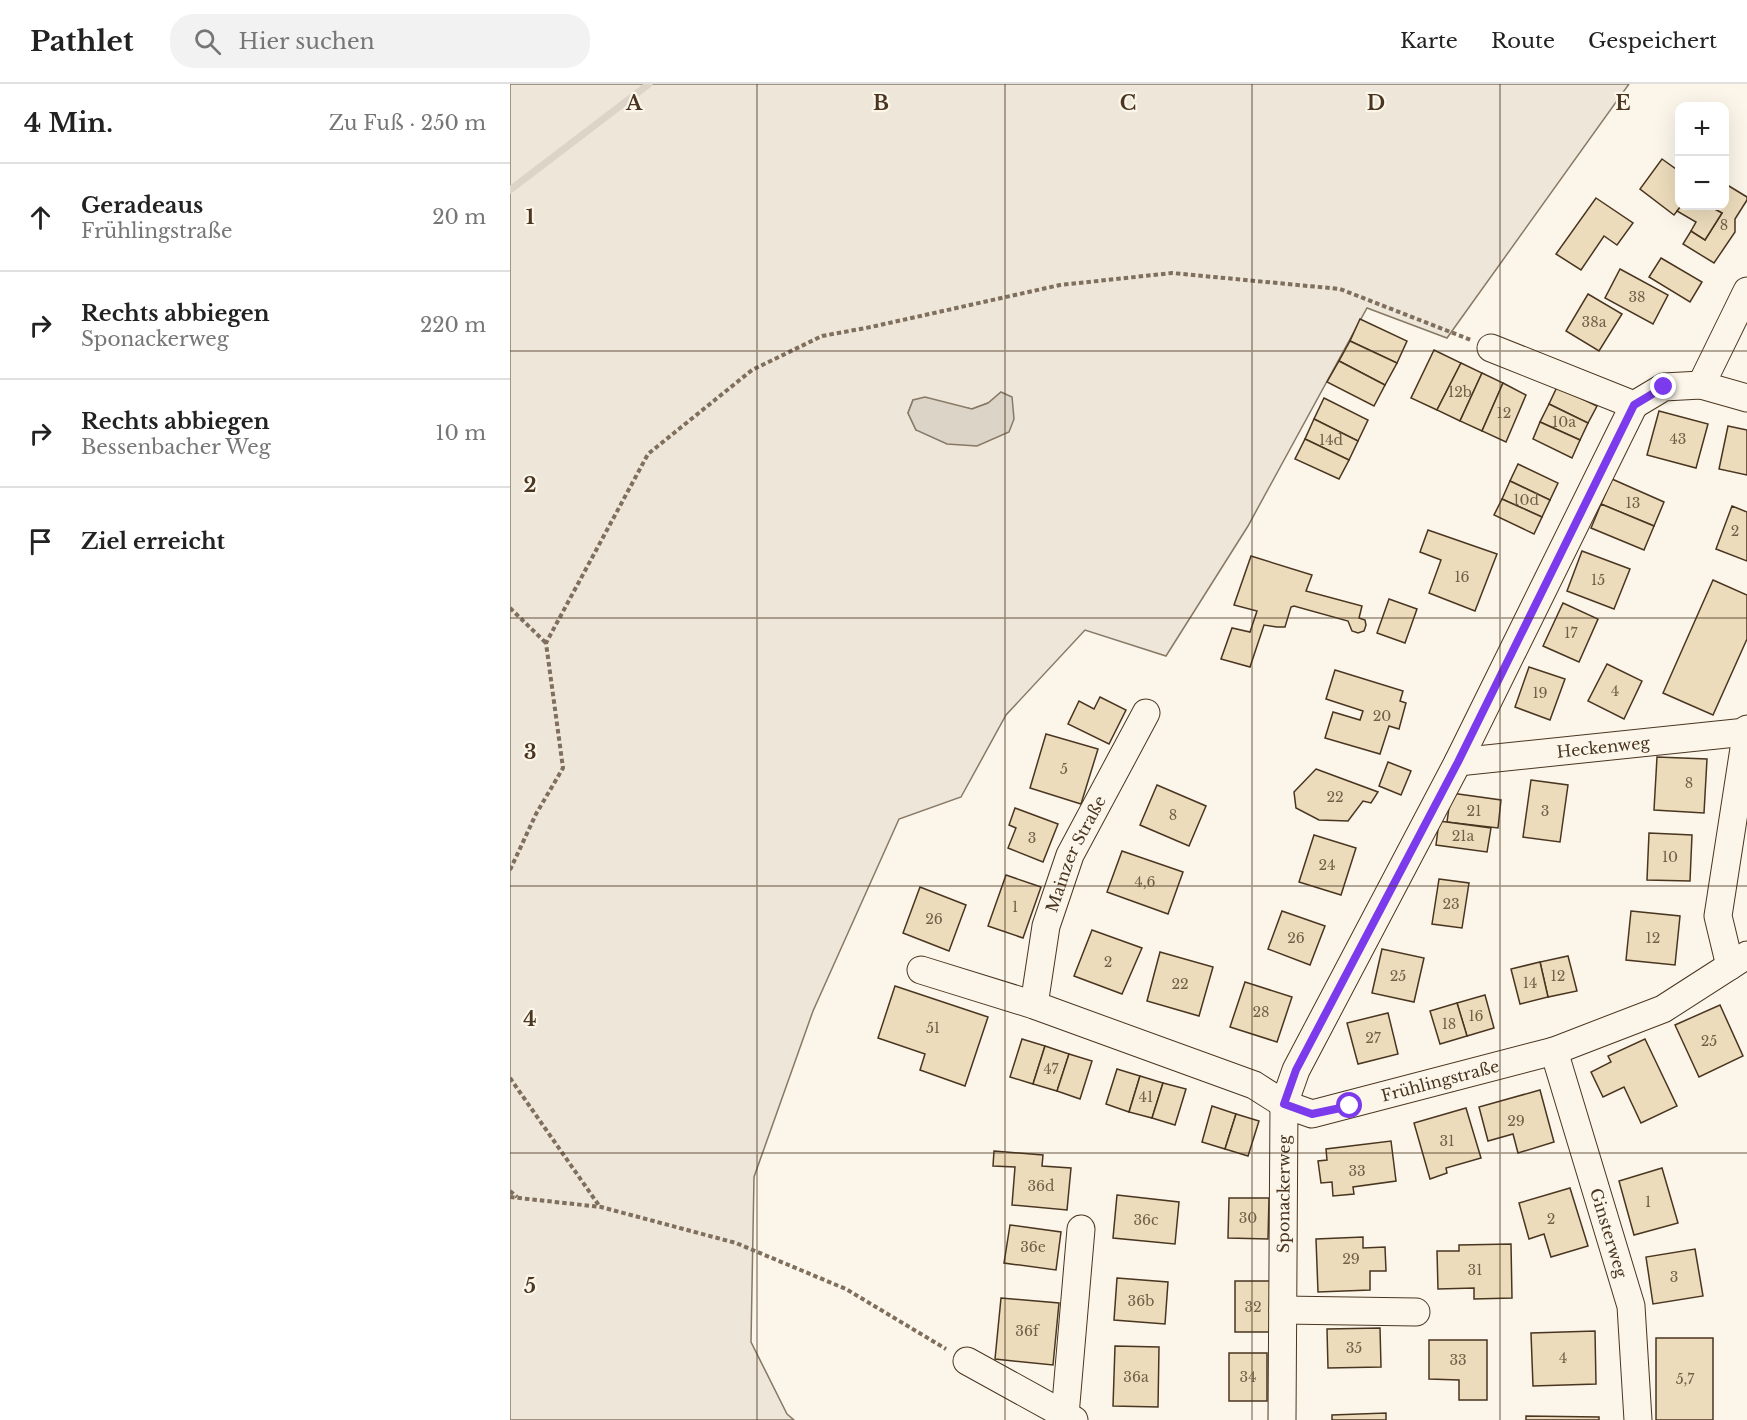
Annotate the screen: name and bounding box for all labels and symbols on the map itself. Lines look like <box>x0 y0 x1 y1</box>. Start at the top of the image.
text: A <box>625 91 643 115</box>
text: B <box>873 91 889 115</box>
text: C <box>1120 91 1136 115</box>
text: D <box>1367 91 1385 115</box>
text: E <box>1615 91 1631 115</box>
text: 1 <box>526 205 535 229</box>
house number: 8 <box>1720 216 1728 234</box>
house number: 38 <box>1628 288 1646 306</box>
house number: 38a <box>1582 313 1607 331</box>
route end <box>1650 373 1676 399</box>
house number: 12b <box>1448 383 1472 401</box>
house number: 12 <box>1497 404 1511 422</box>
house number: 10a <box>1552 413 1576 431</box>
house number: 43 <box>1670 430 1686 448</box>
house number: 14d <box>1319 431 1343 449</box>
text: 2 <box>523 473 537 497</box>
house number: 10d <box>1513 491 1539 509</box>
house number: 13 <box>1626 494 1640 512</box>
house number: 2 <box>1731 522 1739 540</box>
house number: 16 <box>1454 568 1470 586</box>
house number: 15 <box>1591 571 1605 589</box>
house number: 17 <box>1564 624 1579 642</box>
house number: 4 <box>1611 682 1619 700</box>
house number: 19 <box>1532 684 1548 702</box>
house number: 20 <box>1373 707 1391 725</box>
street label: Heckenweg <box>1556 732 1651 762</box>
text: 3 <box>524 740 536 764</box>
house number: 5 <box>1060 760 1068 778</box>
house number: 8 <box>1685 774 1693 792</box>
house number: 22 <box>1326 788 1344 806</box>
street label: Mainzer Straße <box>1041 792 1110 915</box>
house number: 21 <box>1467 802 1481 820</box>
house number: 3 <box>1541 802 1549 820</box>
house number: 8 <box>1169 806 1177 824</box>
house number: 21a <box>1452 827 1475 845</box>
house number: 3 <box>1028 829 1036 847</box>
house number: 10 <box>1662 848 1678 866</box>
house number: 24 <box>1319 856 1335 874</box>
house number: 4,6 <box>1135 873 1155 891</box>
house number: 23 <box>1442 895 1460 913</box>
house number: 1 <box>1012 898 1018 916</box>
house number: 26 <box>925 910 943 928</box>
house number: 26 <box>1287 929 1305 947</box>
house number: 12 <box>1646 929 1660 947</box>
house number: 2 <box>1104 953 1112 971</box>
house number: 25 <box>1390 967 1406 985</box>
house number: 12 <box>1551 967 1565 985</box>
house number: 14 <box>1523 974 1537 992</box>
house number: 22 <box>1171 975 1189 993</box>
house number: 28 <box>1252 1003 1270 1021</box>
text: 4 <box>523 1007 537 1031</box>
house number: 16 <box>1468 1007 1484 1025</box>
house number: 18 <box>1442 1015 1456 1033</box>
house number: 51 <box>926 1019 940 1037</box>
house number: 27 <box>1365 1029 1382 1047</box>
house number: 25 <box>1701 1032 1717 1050</box>
street label: Frühlingstraße <box>1379 1056 1501 1106</box>
house number: 47 <box>1043 1060 1060 1078</box>
house number: 41 <box>1139 1088 1153 1106</box>
route start <box>1336 1092 1362 1118</box>
house number: 29 <box>1507 1112 1525 1130</box>
house number: 31 <box>1440 1132 1454 1150</box>
street label: Sponackerweg <box>1273 1134 1294 1253</box>
house number: 33 <box>1348 1162 1366 1180</box>
house number: 36d <box>1027 1177 1055 1195</box>
street label: Ginsterweg <box>1586 1186 1632 1281</box>
house number: 1 <box>1645 1193 1651 1211</box>
house number: 30 <box>1239 1209 1257 1227</box>
house number: 2 <box>1547 1210 1555 1228</box>
house number: 36c <box>1133 1211 1159 1229</box>
house number: 36e <box>1020 1238 1046 1256</box>
house number: 29 <box>1342 1250 1360 1268</box>
house number: 31 <box>1468 1261 1482 1279</box>
house number: 3 <box>1670 1268 1678 1286</box>
text: 5 <box>524 1274 536 1298</box>
house number: 36b <box>1128 1292 1154 1310</box>
house number: 32 <box>1244 1298 1262 1316</box>
house number: 36f <box>1015 1322 1041 1340</box>
house number: 35 <box>1346 1339 1362 1357</box>
house number: 4 <box>1559 1349 1567 1367</box>
house number: 33 <box>1449 1351 1467 1369</box>
house number: 36a <box>1123 1368 1149 1386</box>
house number: 34 <box>1240 1368 1256 1386</box>
house number: 5,7 <box>1676 1370 1695 1388</box>

